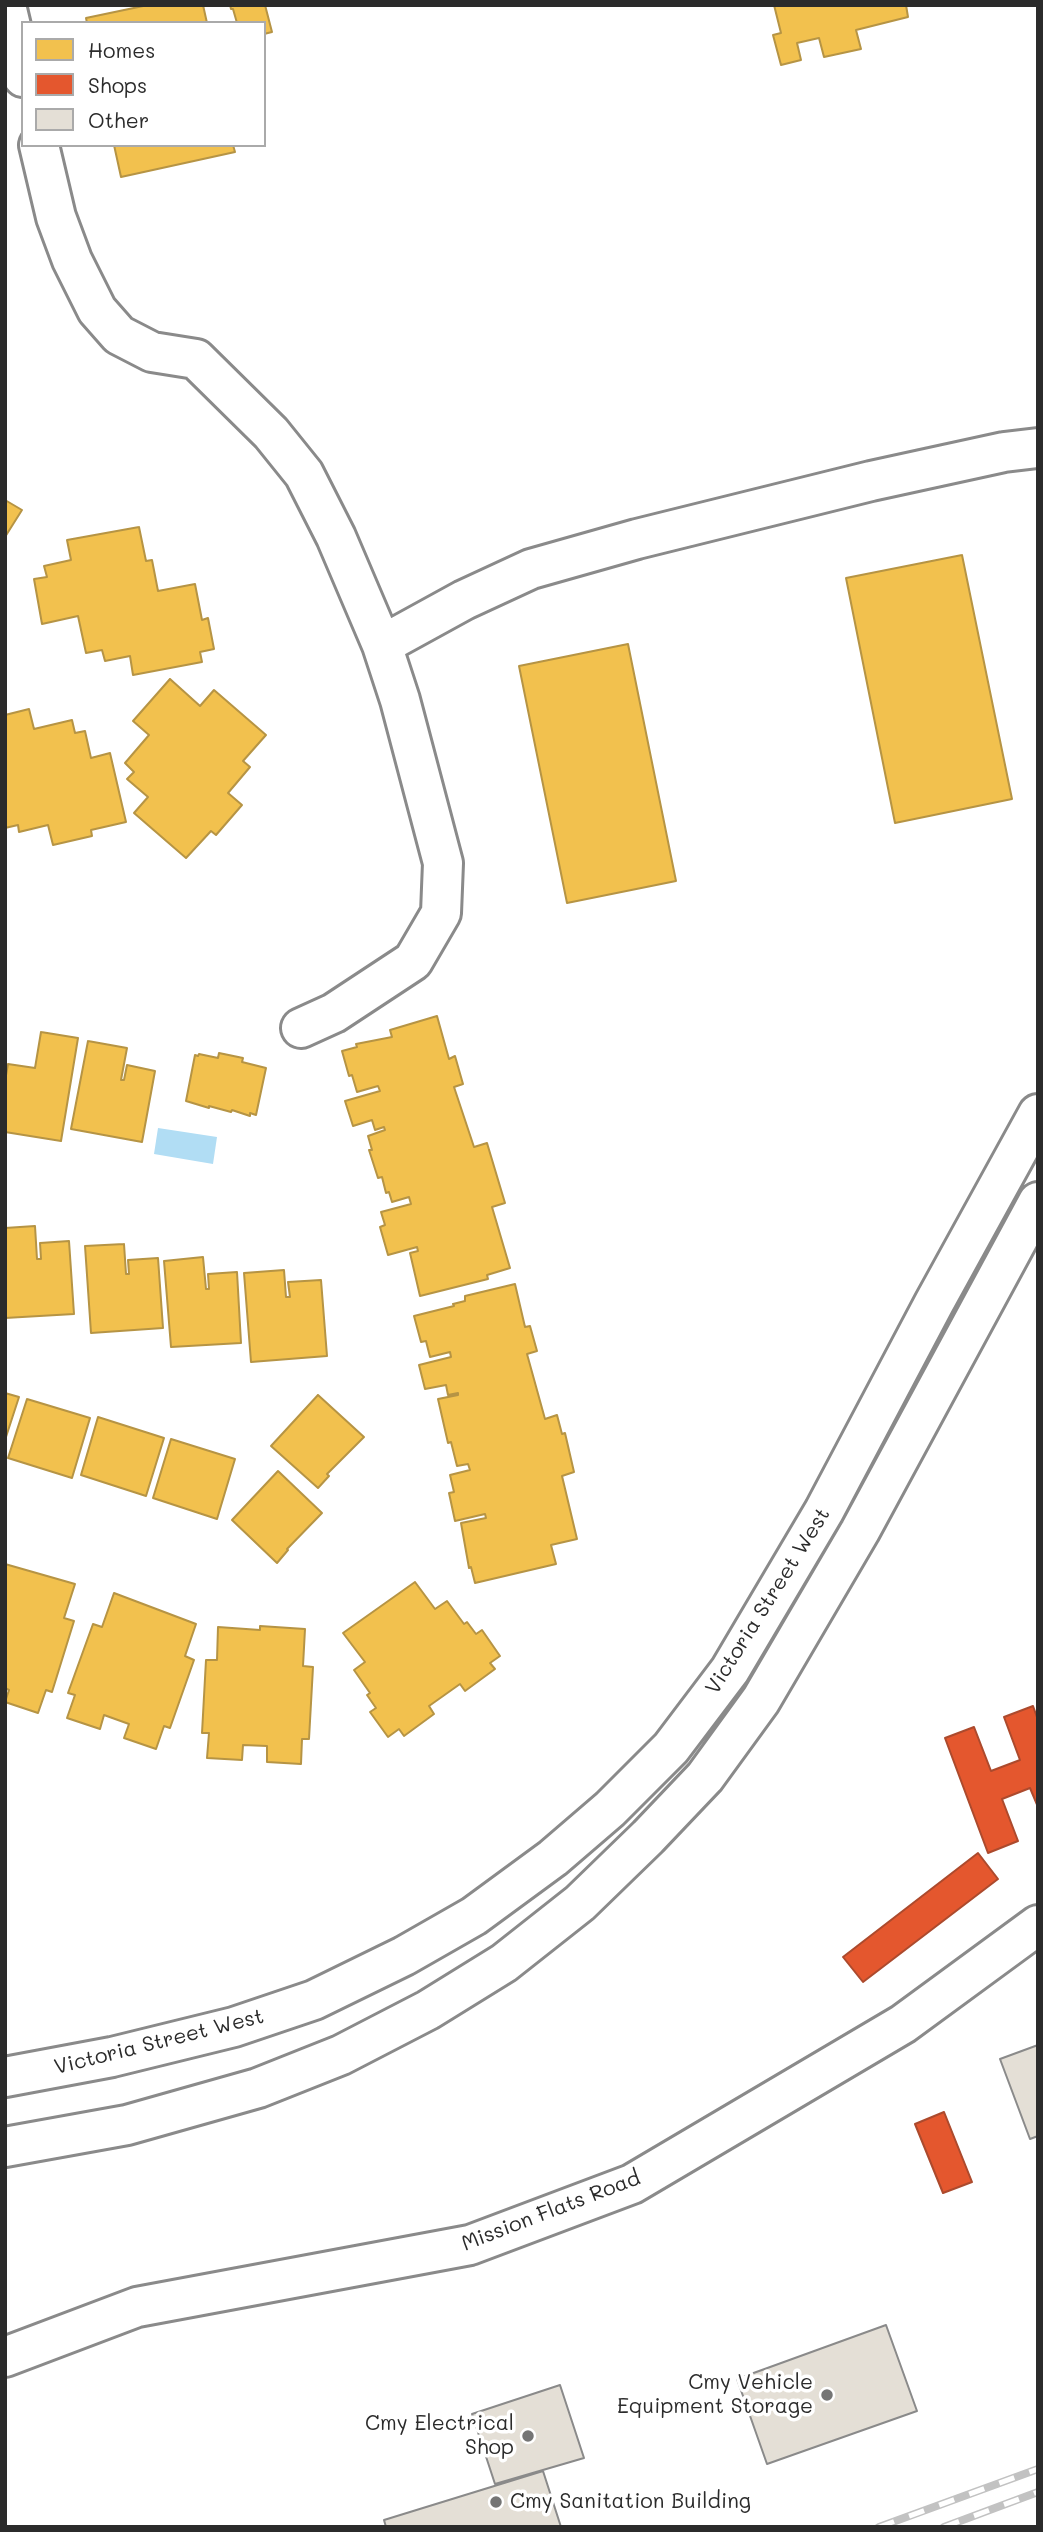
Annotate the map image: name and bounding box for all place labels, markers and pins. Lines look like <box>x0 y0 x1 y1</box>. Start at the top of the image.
place label: Cmy Vehicle Equipment Storage <box>617 2370 813 2420</box>
marker: Cmy Vehicle Equipment Storage <box>819 2387 835 2403</box>
place label: Cmy Electrical Shop <box>365 2411 514 2461</box>
marker: Cmy Electrical Shop <box>520 2428 536 2444</box>
place label: Cmy Sanitation Building <box>510 2489 751 2515</box>
marker: Cmy Sanitation Building <box>488 2494 504 2510</box>

